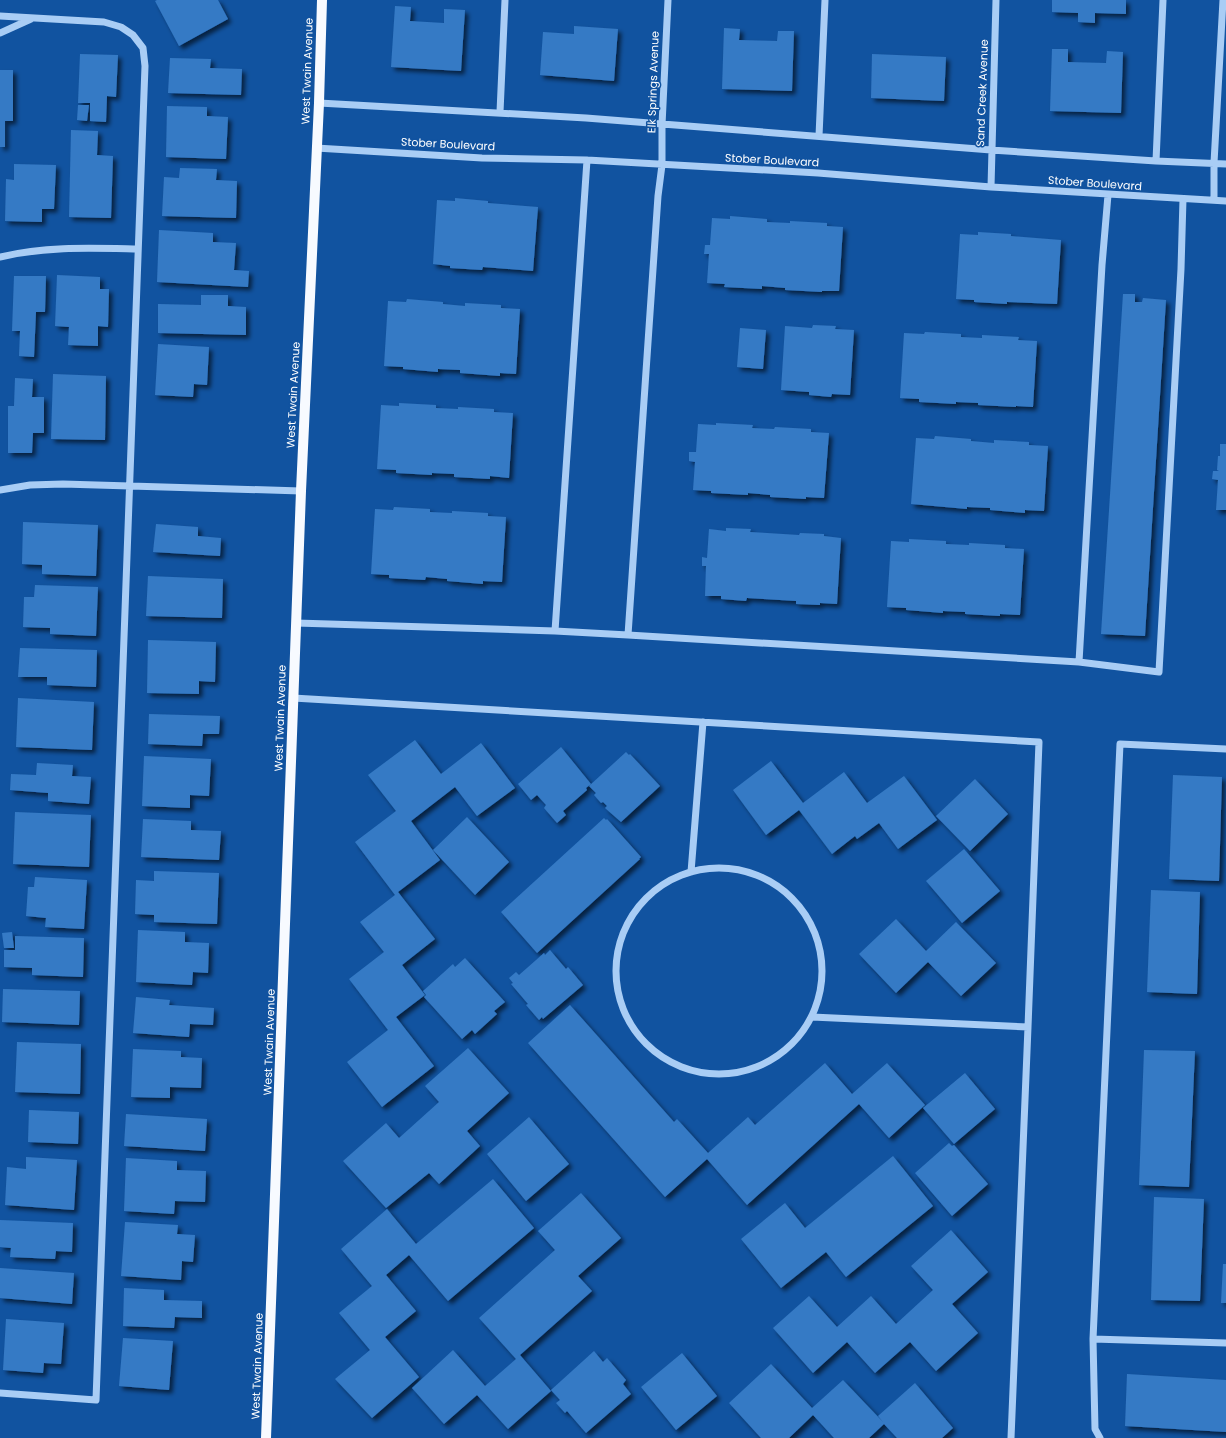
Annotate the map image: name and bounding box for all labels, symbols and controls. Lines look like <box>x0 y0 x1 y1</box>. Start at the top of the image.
street label: West Twain Avenue <box>297 17 317 125</box>
street label: Elk Springs Avenue <box>643 31 663 133</box>
street label: Sand Creek Avenue <box>972 39 992 147</box>
street label: Stober Boulevard <box>400 134 496 154</box>
street label: Stober Boulevard <box>724 150 820 170</box>
street label: Stober Boulevard <box>1047 172 1143 194</box>
street label: West Twain Avenue <box>282 341 304 449</box>
street label: West Twain Avenue <box>270 664 290 772</box>
street label: West Twain Avenue <box>259 988 279 1096</box>
street label: West Twain Avenue <box>247 1312 267 1420</box>

